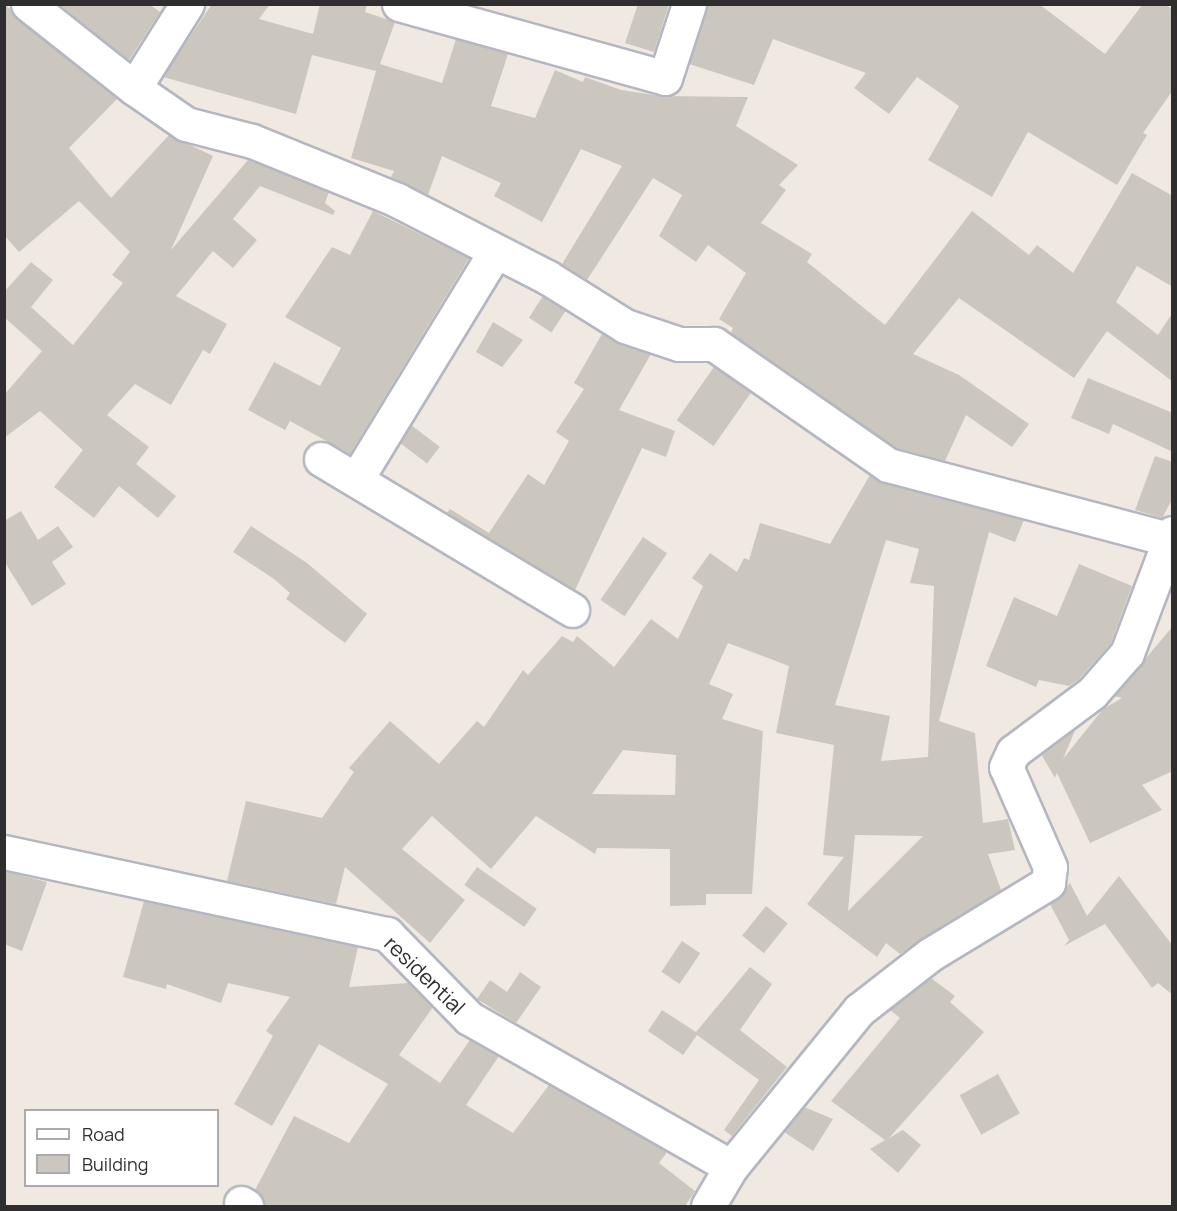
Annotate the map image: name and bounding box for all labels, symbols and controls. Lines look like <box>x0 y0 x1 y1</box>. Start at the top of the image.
street label: residential <box>379 930 471 1020</box>
legend <box>24 1109 219 1187</box>
text: Road <box>82 1122 125 1146</box>
text: Building <box>82 1152 148 1176</box>

